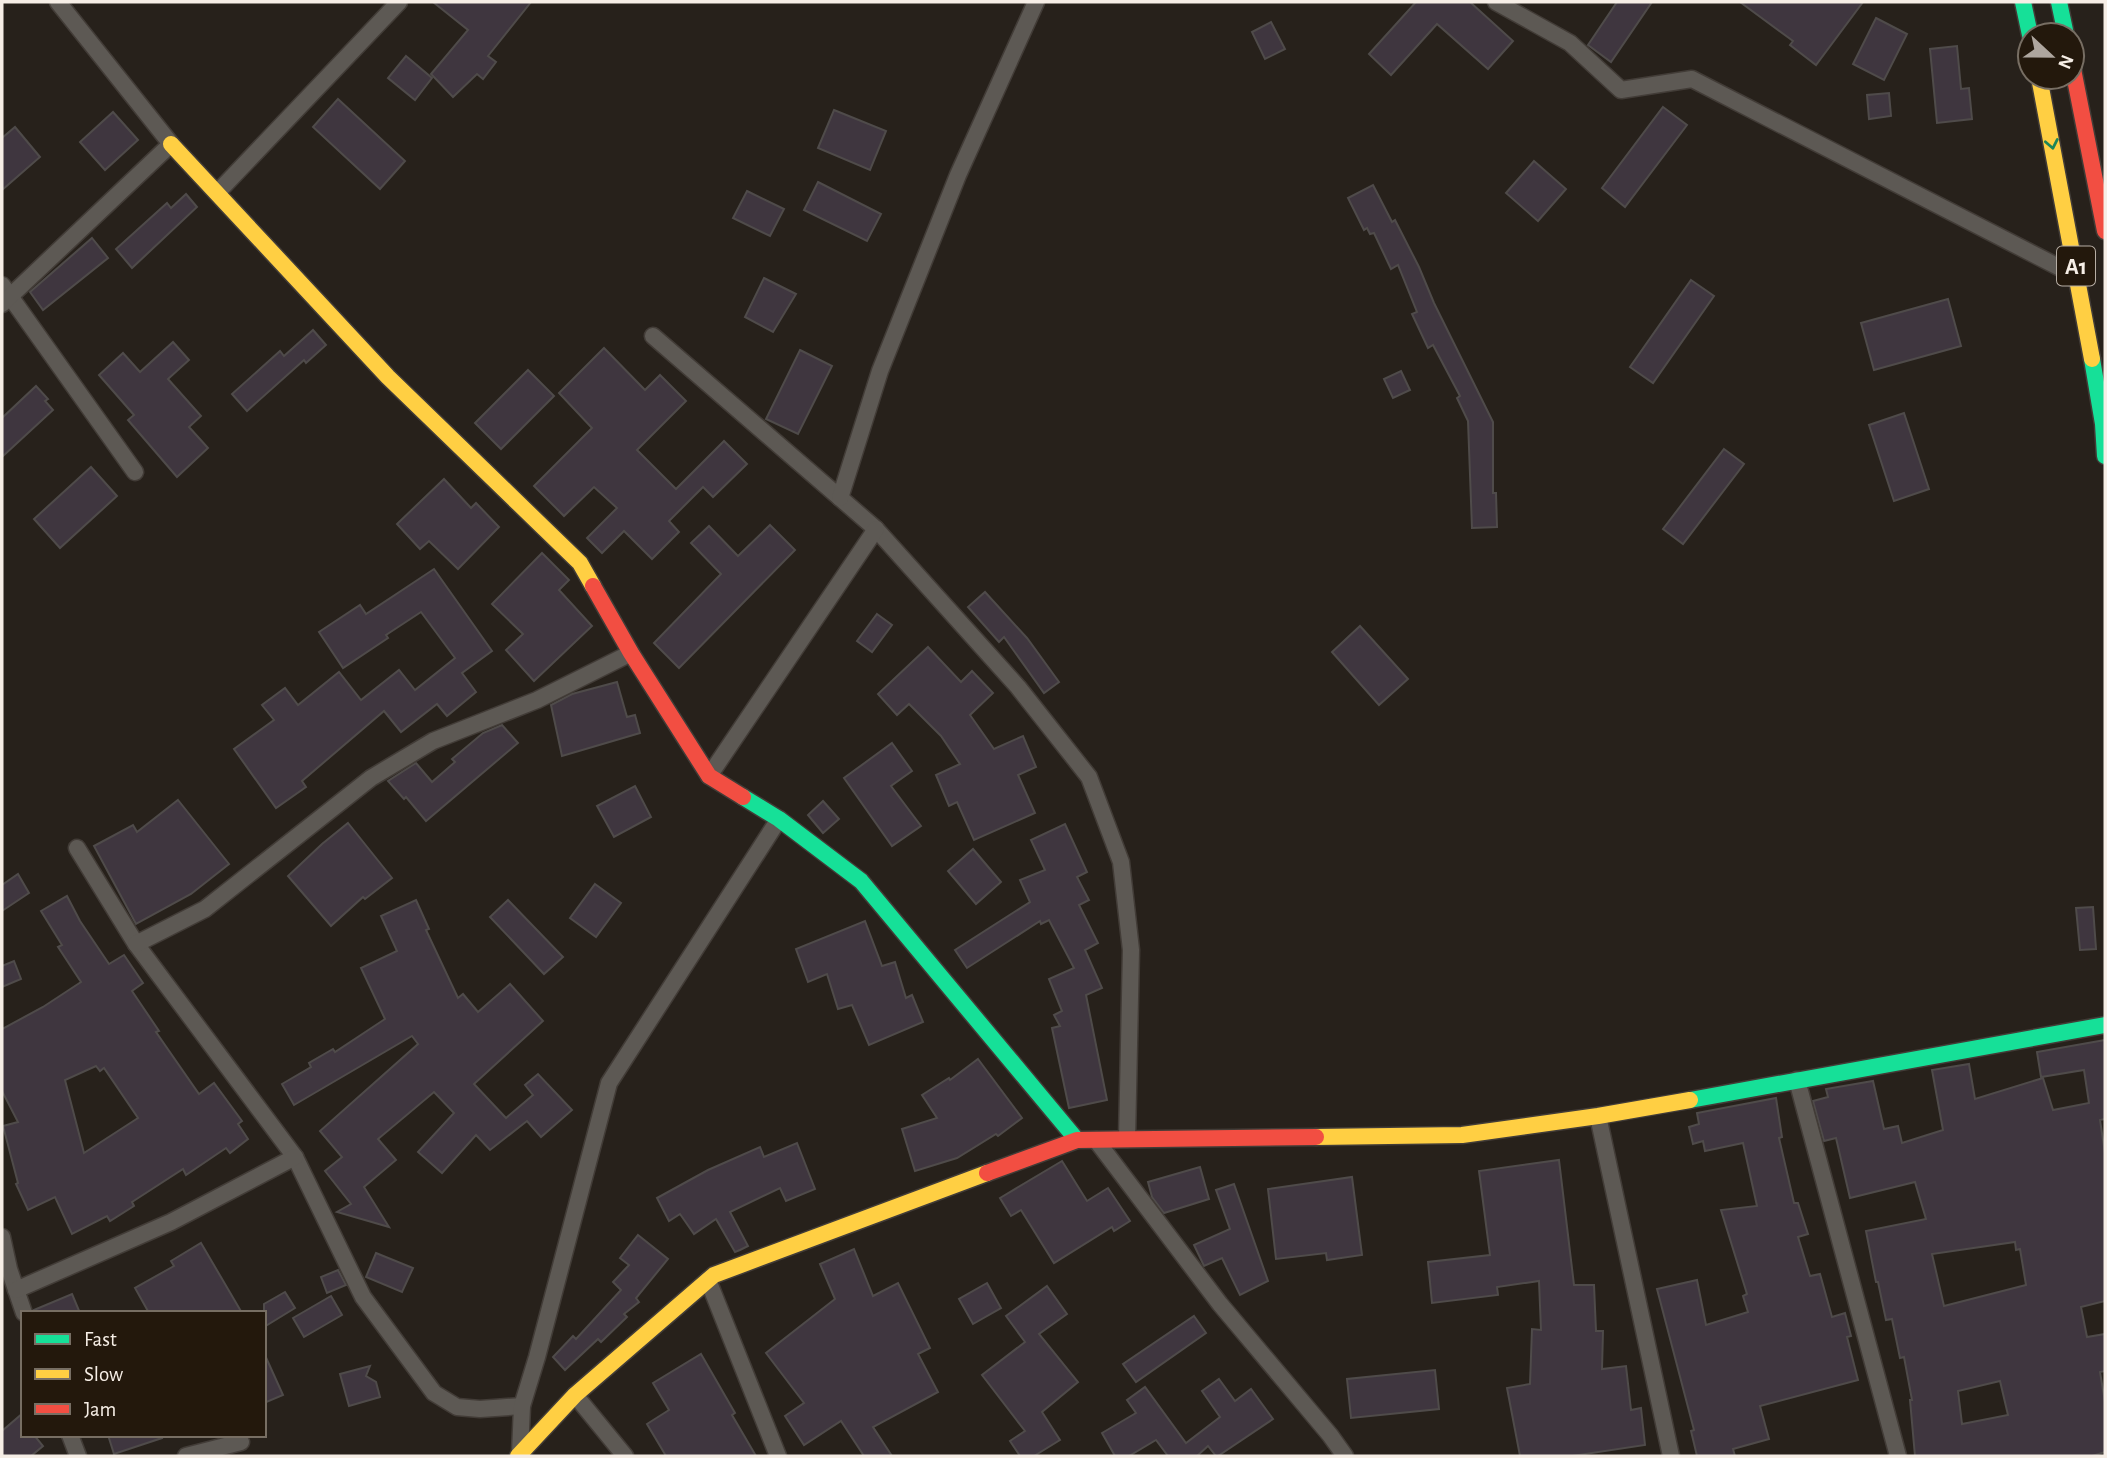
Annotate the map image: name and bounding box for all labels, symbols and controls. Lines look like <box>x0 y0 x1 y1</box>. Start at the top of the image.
north arrow <box>2016 21 2086 91</box>
text: N <box>2054 52 2077 71</box>
one-way arrow <box>2044 138 2059 150</box>
road number: A1 <box>2057 246 2095 286</box>
legend <box>21 1311 266 1437</box>
text: Fast <box>84 1329 117 1350</box>
text: Slow <box>84 1364 123 1385</box>
text: Jam <box>84 1399 116 1420</box>

